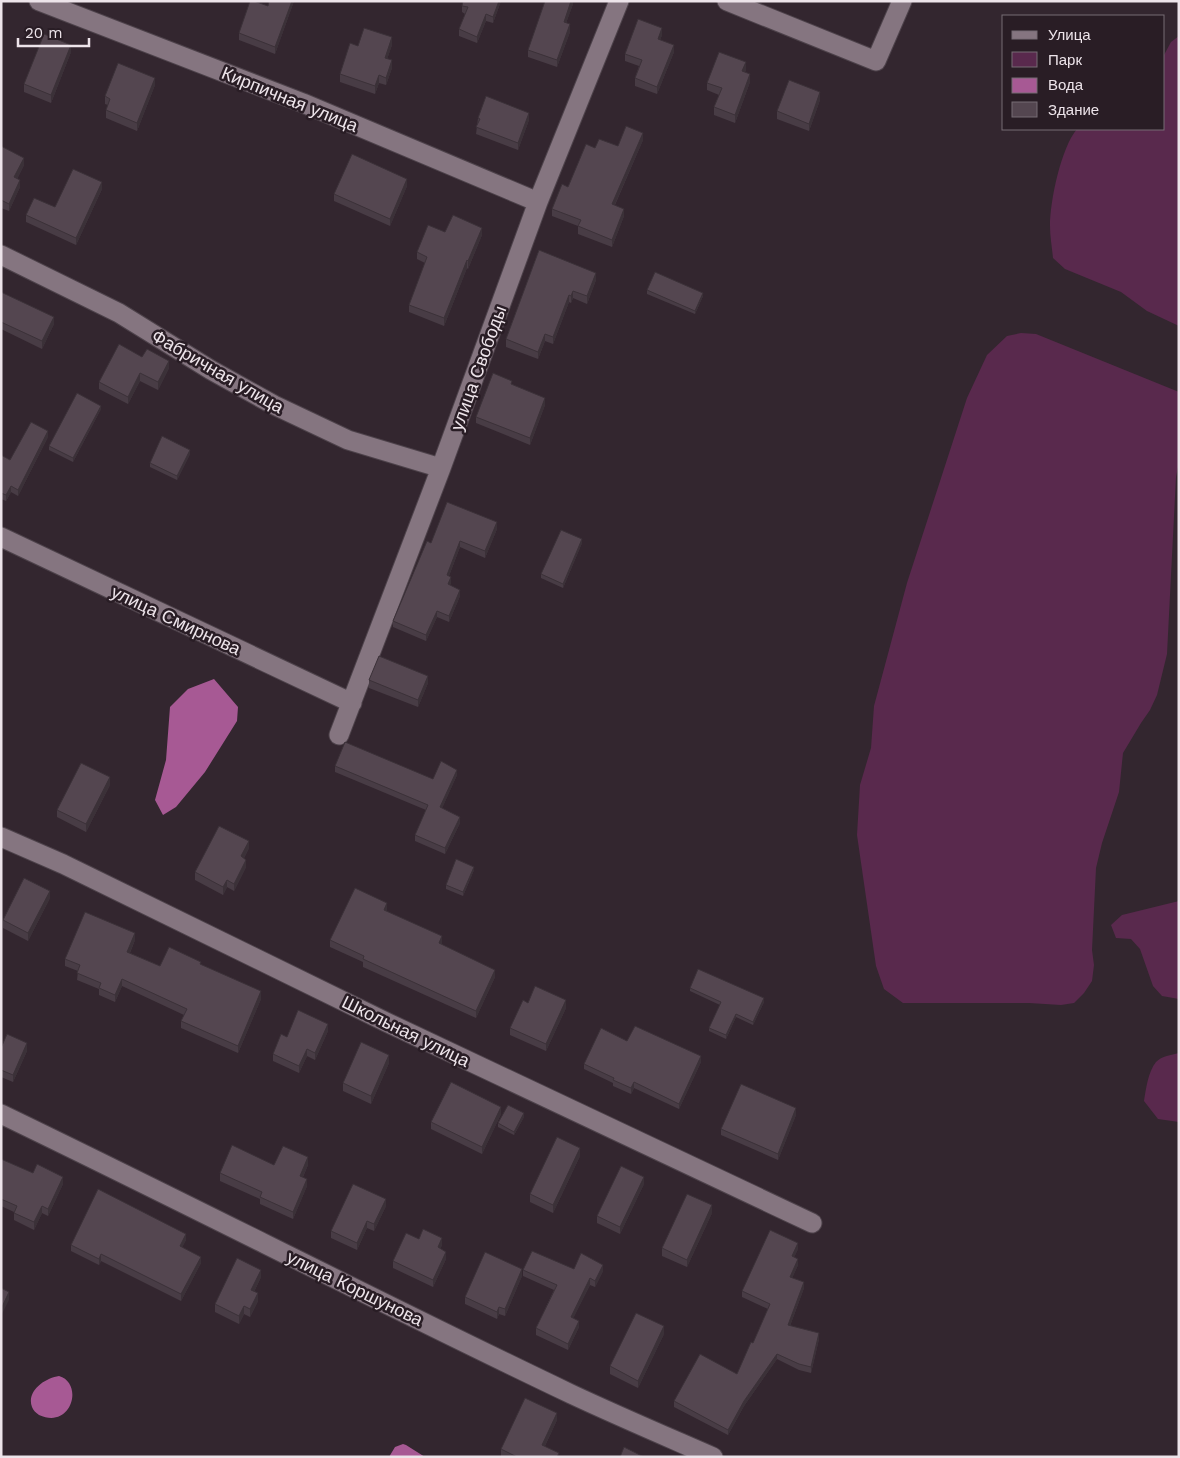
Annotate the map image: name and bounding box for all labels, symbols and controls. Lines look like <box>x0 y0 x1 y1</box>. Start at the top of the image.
scale bar <box>18 15 89 47</box>
legend <box>1002 15 1165 130</box>
text: 20 m <box>25 24 63 42</box>
text: Улица <box>1048 26 1091 44</box>
text: Парк <box>1048 51 1082 69</box>
street label: Кирпичная улица <box>219 62 362 136</box>
text: Вода <box>1048 76 1084 94</box>
text: Здание <box>1048 101 1099 119</box>
street label: улица Свободы <box>446 303 510 433</box>
street label: Фабричная улица <box>148 325 289 418</box>
street label: улица Смирнова <box>108 581 245 660</box>
street label: Школьная улица <box>339 991 474 1071</box>
street label: улица Коршунова <box>283 1246 427 1331</box>

